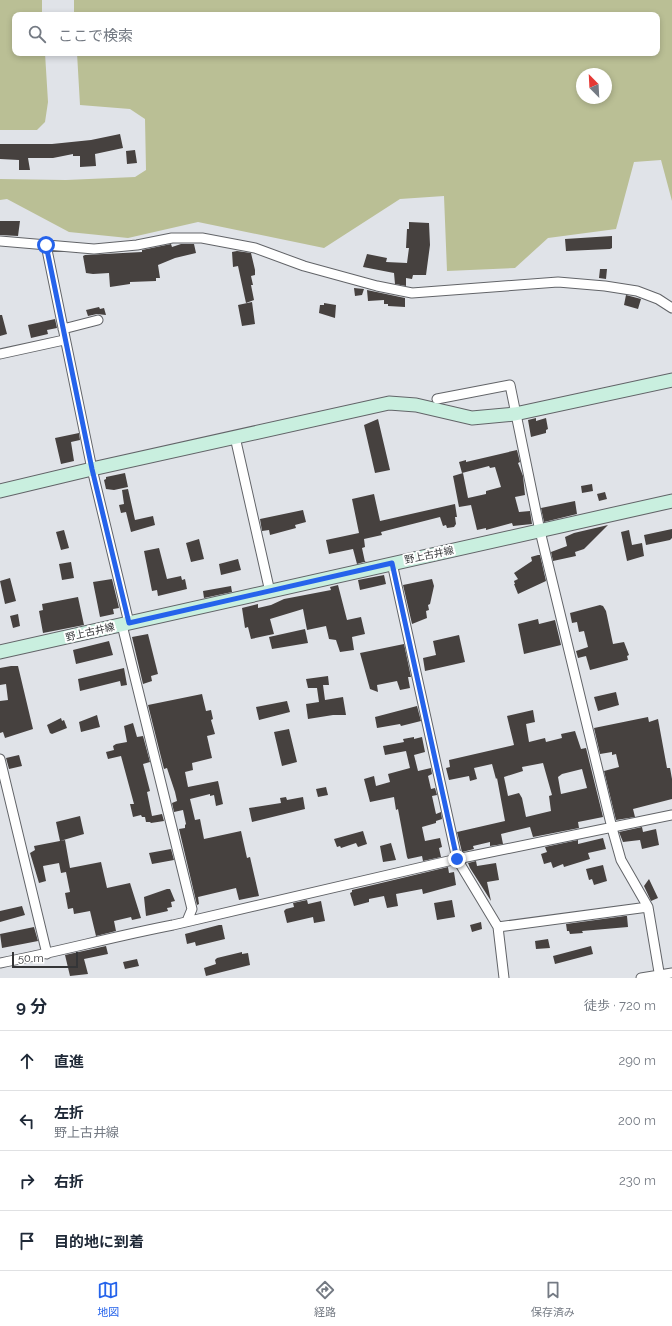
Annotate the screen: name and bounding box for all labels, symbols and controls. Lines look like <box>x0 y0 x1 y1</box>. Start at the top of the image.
search box <box>12 12 660 56</box>
icon: search <box>26 23 48 45</box>
text: ここで検索 <box>58 27 133 45</box>
north arrow <box>576 68 612 104</box>
route start <box>37 236 55 254</box>
street label: 野上古井線 <box>403 544 455 566</box>
street label: 野上古井線 <box>64 621 116 643</box>
route end <box>448 850 466 868</box>
scale bar <box>12 950 78 969</box>
text: 50 m <box>18 952 44 965</box>
text: 9 分 <box>16 996 47 1016</box>
text: 徒歩 · 720 m <box>584 998 656 1013</box>
icon: ahead <box>16 1050 38 1072</box>
text: 直進 <box>54 1053 84 1071</box>
text: 290 m <box>618 1053 656 1068</box>
text: 左折 <box>54 1104 84 1122</box>
icon: left <box>16 1110 38 1132</box>
text: 200 m <box>618 1113 656 1128</box>
text: 野上古井線 <box>54 1125 119 1140</box>
icon: right <box>16 1170 38 1192</box>
text: 右折 <box>54 1173 84 1191</box>
text: 230 m <box>619 1173 656 1188</box>
icon: arrive <box>16 1230 38 1252</box>
text: 目的地に到着 <box>54 1233 144 1251</box>
tab: 地図 <box>97 1279 119 1319</box>
tab: 経路 <box>314 1279 336 1319</box>
tab: 保存済み <box>531 1279 575 1319</box>

